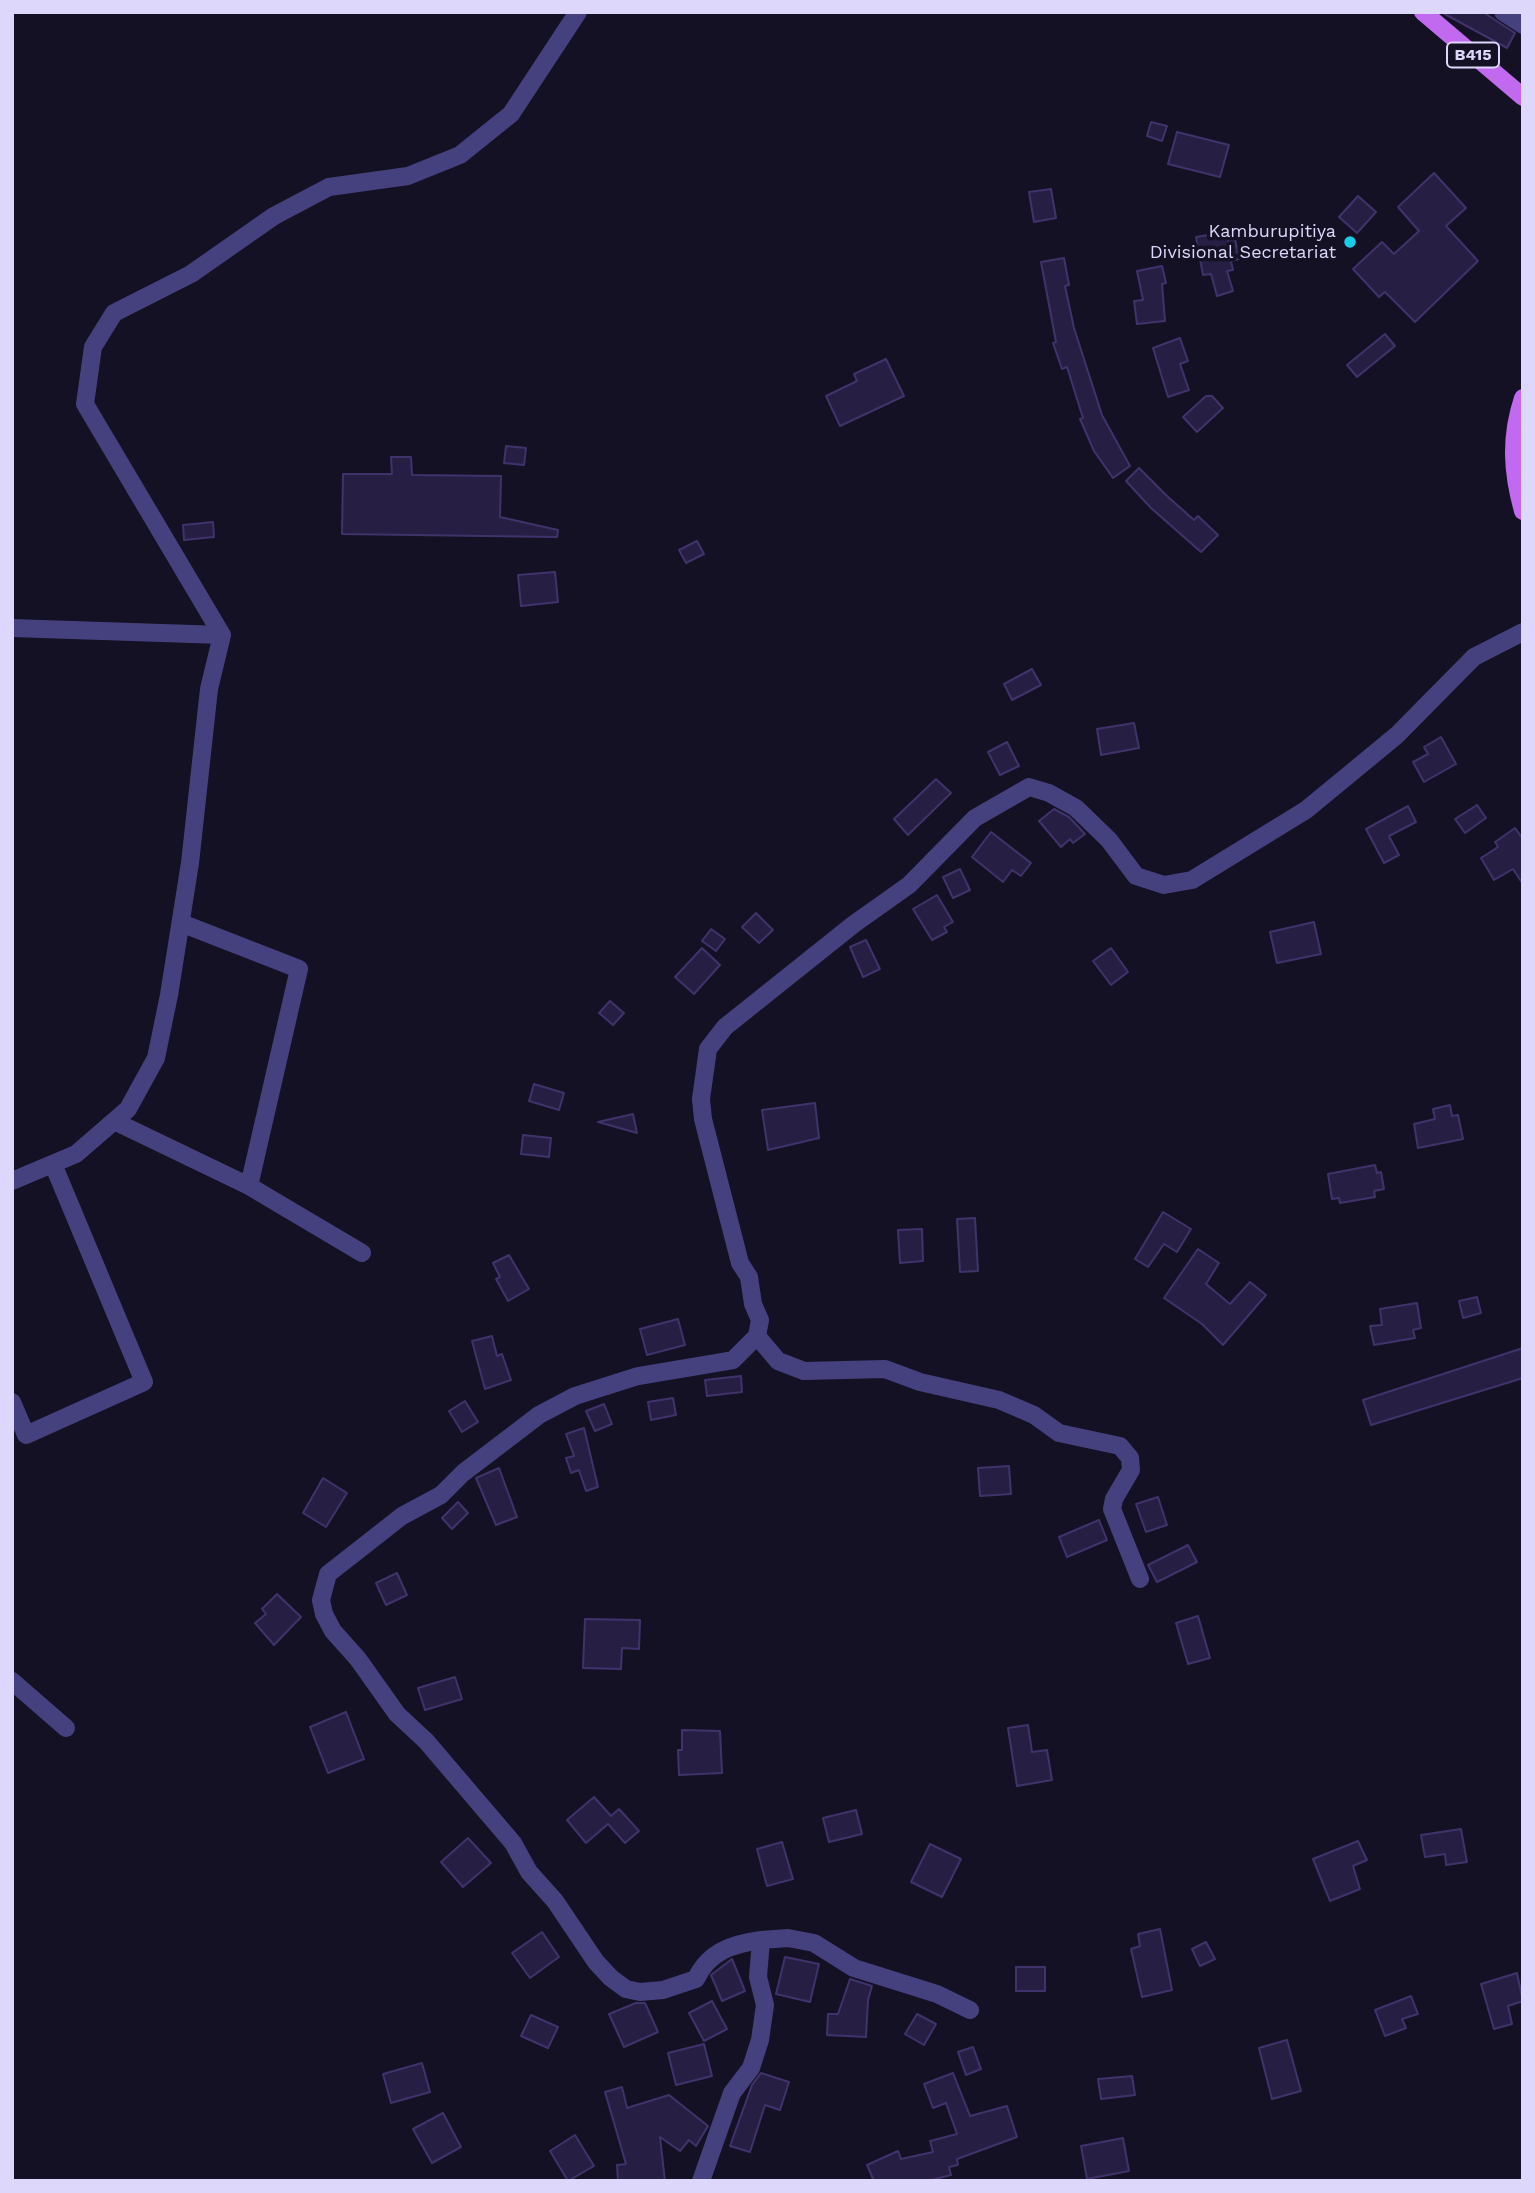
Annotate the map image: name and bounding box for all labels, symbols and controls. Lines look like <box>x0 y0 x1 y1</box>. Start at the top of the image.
road number: B415 <box>1447 42 1499 68</box>
place label: Kamburupitiya Divisional Secretariat <box>1150 221 1336 264</box>
marker: Kamburupitiya Divisional Secretariat <box>1342 234 1358 250</box>

